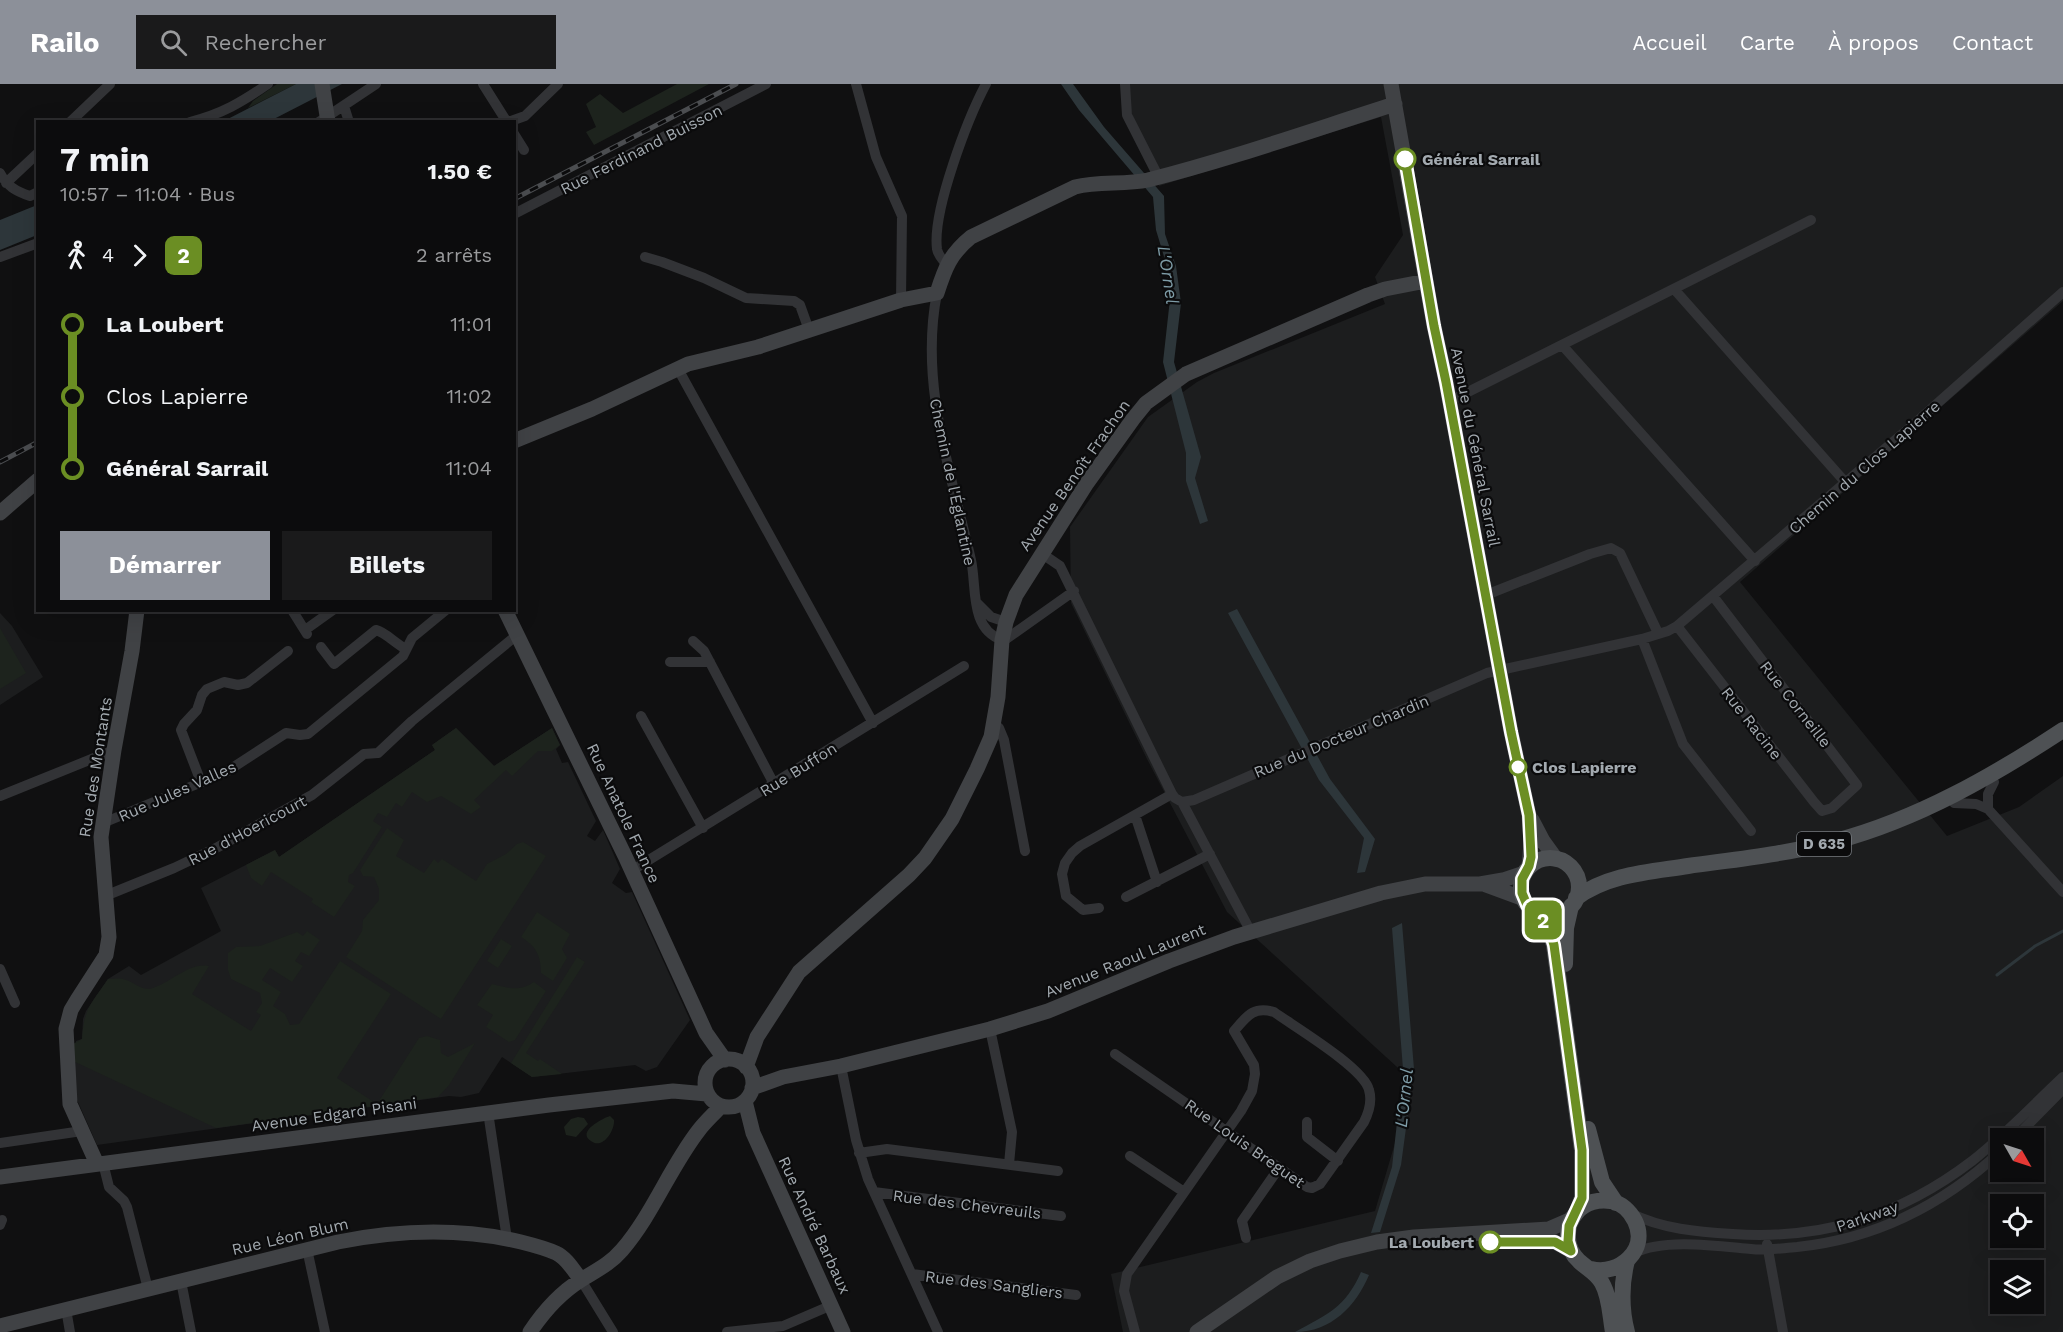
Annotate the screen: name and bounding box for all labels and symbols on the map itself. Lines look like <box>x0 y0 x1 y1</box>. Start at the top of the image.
street label: Rue Ferdinand Buisson <box>557 100 725 199</box>
marker: Général Sarrail <box>1394 148 1416 170</box>
place label: Général Sarrail <box>1422 150 1541 169</box>
water label: L'Ornel <box>1153 244 1184 306</box>
street label: Avenue du Général Sarrail <box>1447 346 1504 548</box>
street label: Avenue Benoît Frachon <box>1015 396 1134 555</box>
street label: Chemin de l'Églantine <box>925 397 980 567</box>
street label: Chemin du Clos Lapierre <box>1785 397 1944 538</box>
street label: Rue Corneille <box>1756 657 1835 751</box>
street label: Rue Racine <box>1717 683 1786 763</box>
street label: Rue du Docteur Chardin <box>1251 691 1432 782</box>
street label: Rue des Montants <box>75 696 116 839</box>
street label: Rue Buffon <box>756 738 840 801</box>
street label: Rue Anatole France <box>583 740 664 886</box>
street label: Rue Jules Valles <box>115 757 239 826</box>
marker: Clos Lapierre <box>1509 758 1527 776</box>
place label: Clos Lapierre <box>1532 758 1637 777</box>
street label: Rue d'Hoericourt <box>185 791 310 870</box>
road number: D 635 <box>1797 832 1851 856</box>
line badge: 2 <box>1524 900 1562 940</box>
street label: Avenue Raoul Laurent <box>1042 919 1209 1001</box>
water label: L'Ornel <box>1390 1067 1417 1129</box>
street label: Avenue Edgard Pisani <box>250 1093 418 1136</box>
street label: Rue Louis Breguet <box>1181 1095 1309 1192</box>
north arrow <box>1990 1128 2044 1182</box>
street label: Rue André Barbaux <box>774 1154 855 1297</box>
street label: Rue des Chevreuils <box>892 1186 1042 1223</box>
street label: Parkway <box>1834 1197 1901 1236</box>
street label: Rue Léon Blum <box>230 1214 350 1259</box>
marker: La Loubert <box>1479 1231 1501 1253</box>
place label: La Loubert <box>1389 1233 1474 1252</box>
street label: Rue des Sangliers <box>924 1267 1064 1302</box>

